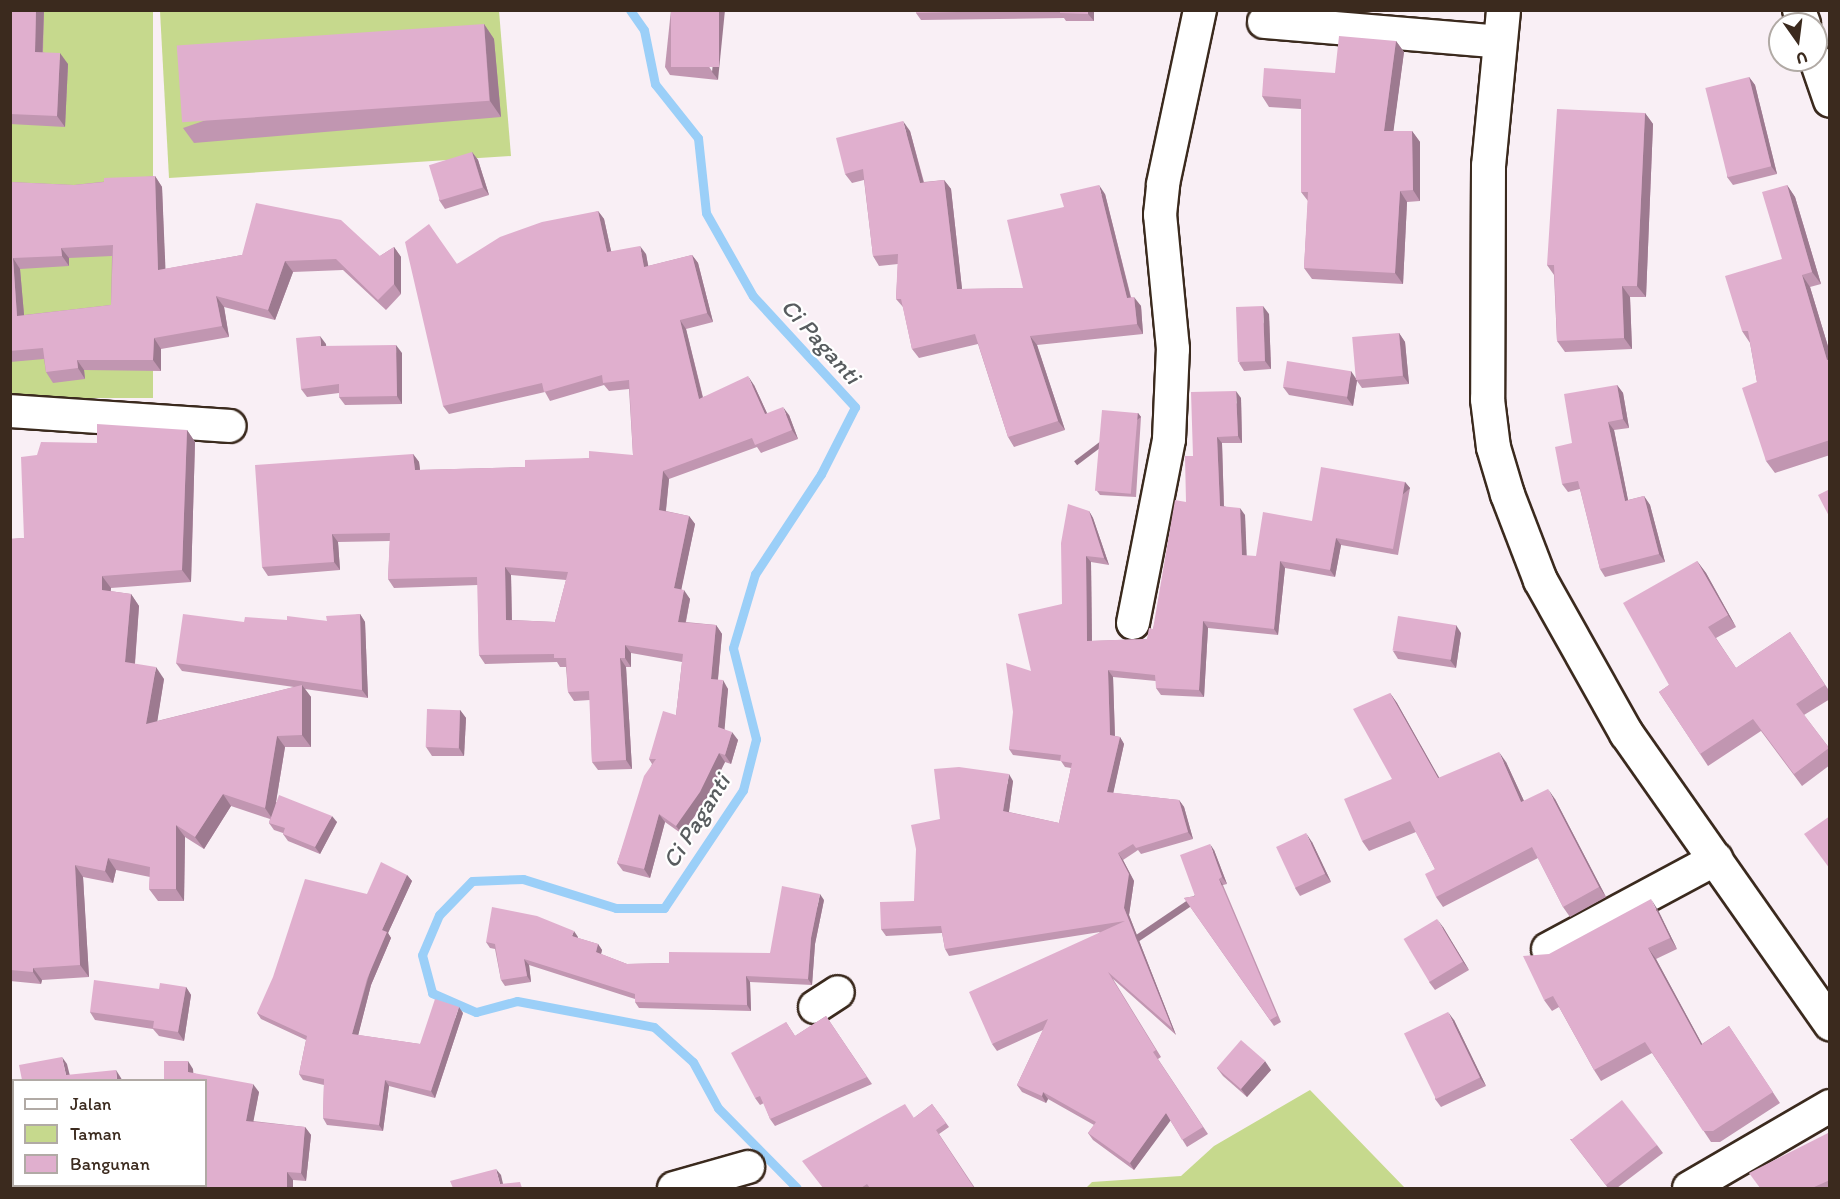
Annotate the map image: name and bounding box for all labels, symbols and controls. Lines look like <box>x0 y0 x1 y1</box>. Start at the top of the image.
north arrow <box>1768 12 1828 72</box>
text: U <box>1795 48 1809 69</box>
water label: Ci Paganti <box>775 293 867 389</box>
water label: Ci Paganti <box>656 769 736 873</box>
legend <box>12 1079 207 1187</box>
text: Jalan <box>70 1093 111 1115</box>
text: Taman <box>70 1123 121 1145</box>
text: Bangunan <box>70 1153 150 1175</box>

